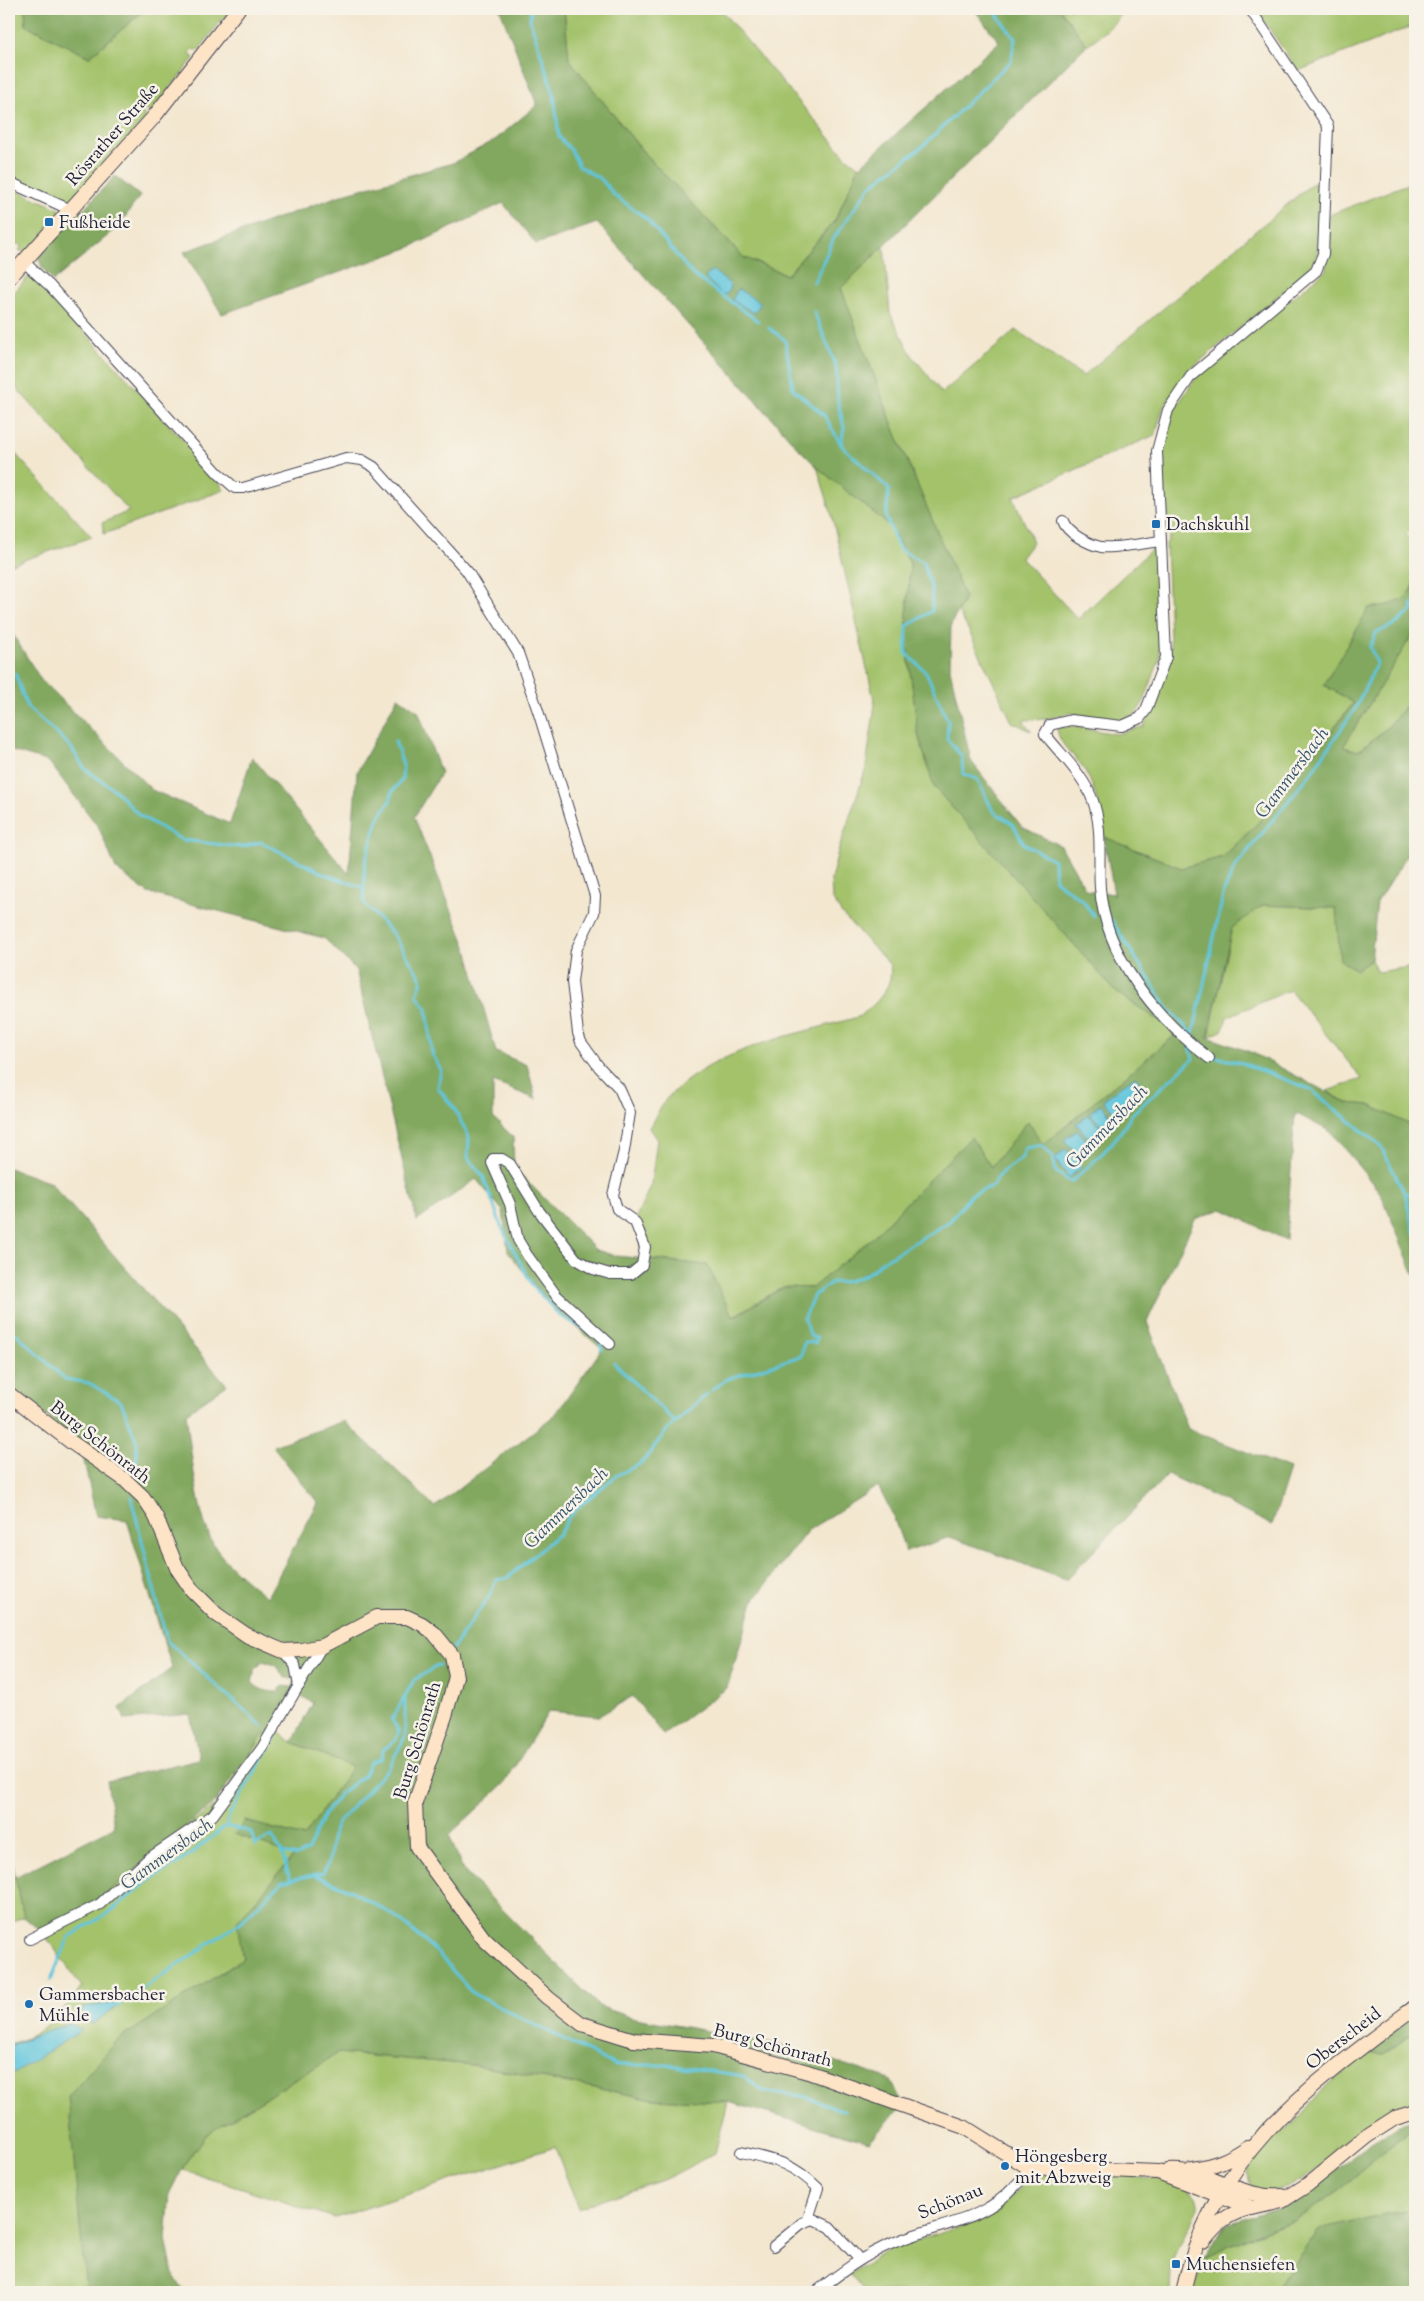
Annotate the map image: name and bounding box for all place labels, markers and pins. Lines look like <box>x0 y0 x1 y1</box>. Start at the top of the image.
place label: Fußheide <box>59 211 131 237</box>
marker: Fußheide <box>43 216 55 228</box>
place label: Dachskuhl <box>1166 513 1249 539</box>
marker: Dachskuhl <box>1150 518 1162 530</box>
place label: Gammersbacher Mühle <box>39 1983 165 2030</box>
marker: Gammersbacher Mühle <box>23 1998 35 2010</box>
place label: Höngesberg mit Abzweig <box>1015 2145 1111 2192</box>
marker: Höngesberg mit Abzweig <box>999 2160 1011 2172</box>
place label: Muchensiefen <box>1186 2253 1296 2279</box>
marker: Muchensiefen <box>1170 2258 1182 2270</box>

